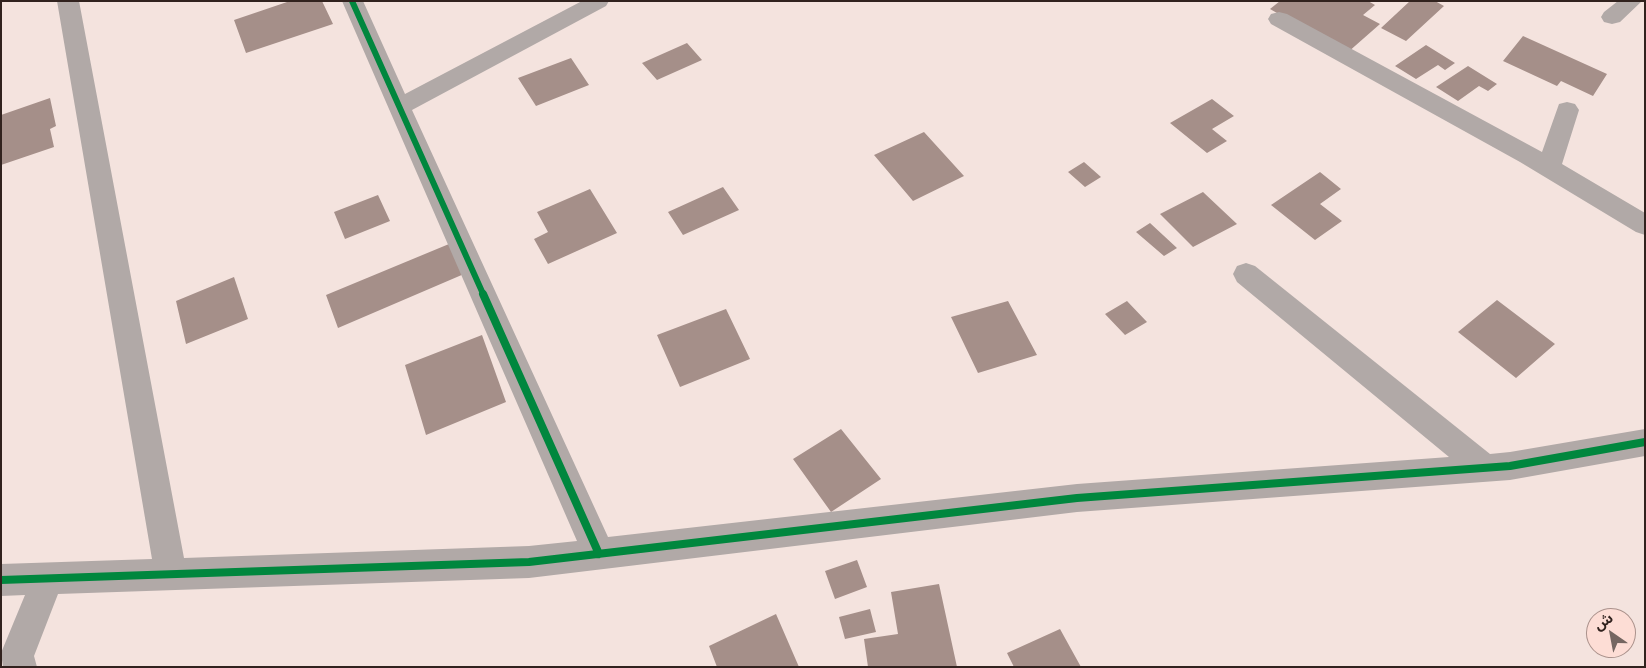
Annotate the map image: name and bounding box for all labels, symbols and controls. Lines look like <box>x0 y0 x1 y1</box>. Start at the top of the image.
north arrow <box>1586 608 1636 658</box>
text: ش <box>1590 608 1616 634</box>

